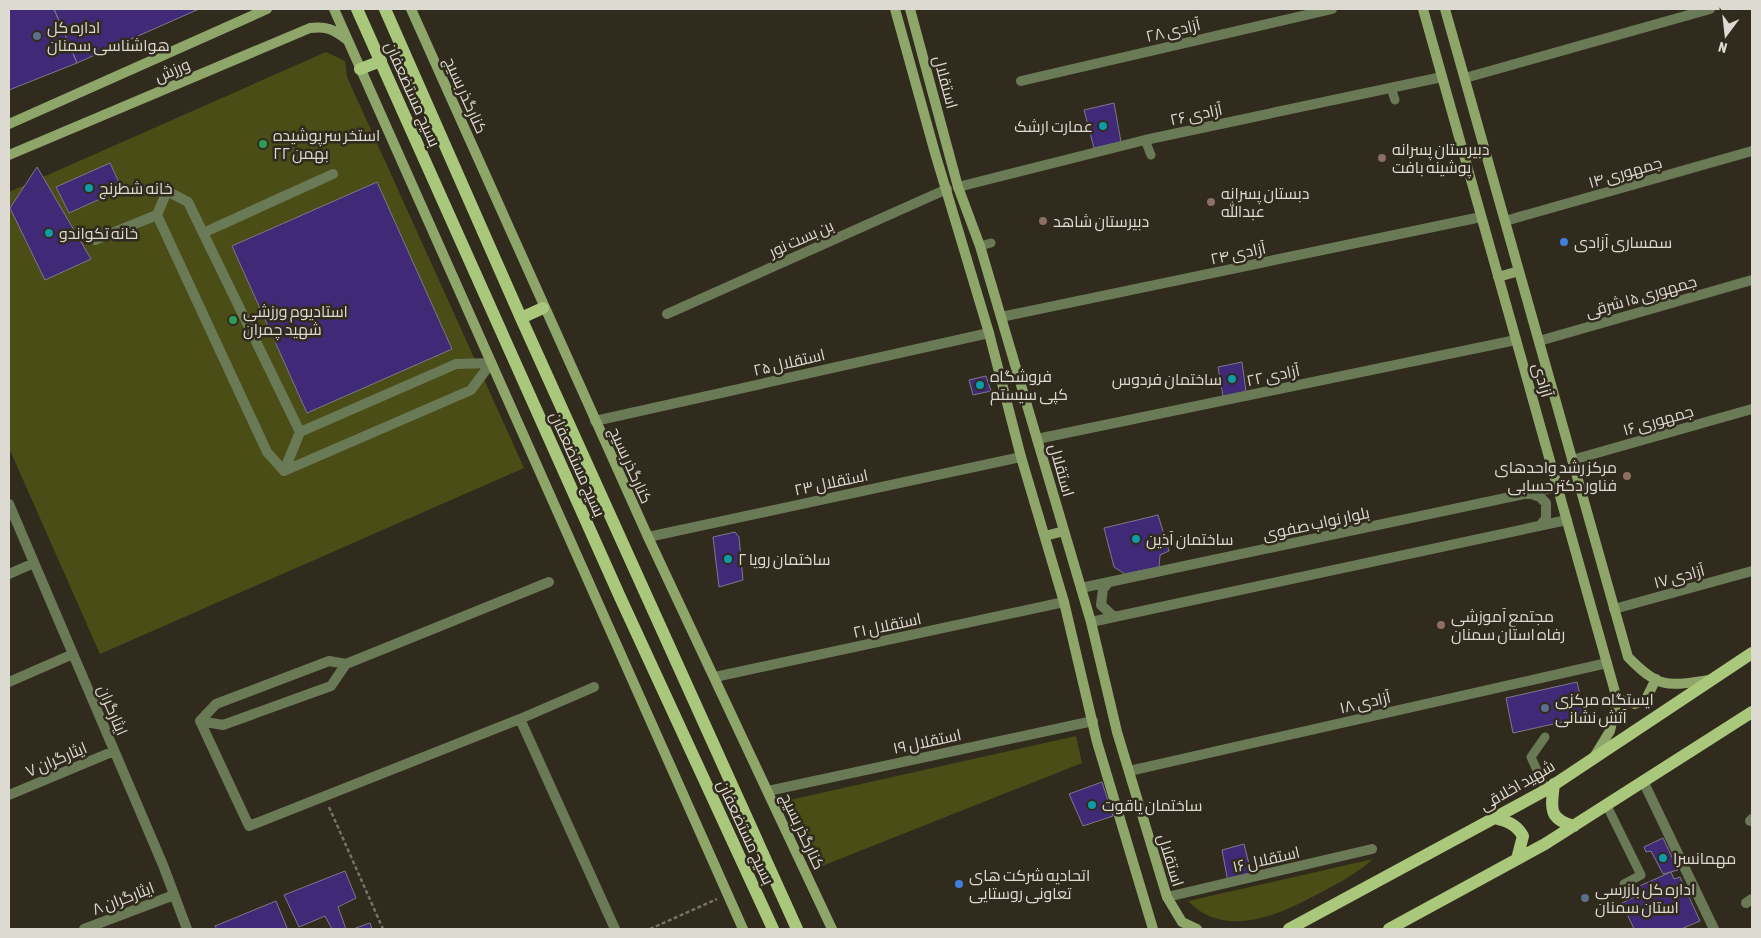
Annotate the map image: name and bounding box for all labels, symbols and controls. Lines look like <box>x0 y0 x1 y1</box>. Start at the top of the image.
north arrow <box>1701 10 1751 60</box>
street label: آزادی ۲۸ <box>1144 15 1203 47</box>
place label: اداره کل هواشناسی سمنان <box>47 18 170 56</box>
marker: اداره کل هواشناسی سمنان <box>31 30 43 42</box>
street label: بسیج مستضعفان <box>379 39 444 151</box>
text: N <box>1717 39 1729 56</box>
street label: کنارگذر بسیج <box>438 54 491 137</box>
street label: استقلال <box>928 54 962 111</box>
street label: ورزش <box>152 55 193 87</box>
street label: آزادی ۲۶ <box>1168 100 1225 130</box>
place label: عمارت ارشک <box>1014 117 1093 136</box>
marker: عمارت ارشک <box>1097 120 1109 132</box>
place label: استخر سرپوشیده ۲۲ بهمن <box>273 126 380 164</box>
marker: استخر سرپوشیده ۲۲ بهمن <box>257 138 269 150</box>
place label: دبیرستان پسرانه پوشینه بافت <box>1392 140 1489 179</box>
marker: دبیرستان پسرانه پوشینه بافت <box>1376 152 1388 164</box>
street label: جمهوری ۱۴ <box>1586 153 1664 193</box>
place label: خانه شطرنج <box>99 179 173 200</box>
marker: خانه شطرنج <box>83 182 95 194</box>
place label: دبستان پسرانه عبدالله <box>1221 184 1309 221</box>
marker: دبستان پسرانه عبدالله <box>1205 196 1217 208</box>
place label: دبیرستان شاهد <box>1053 212 1149 232</box>
marker: دبیرستان شاهد <box>1037 215 1049 227</box>
street label: بن بست نور <box>765 216 837 262</box>
place label: خانه تکواندو <box>59 224 138 243</box>
marker: خانه تکواندو <box>43 227 55 239</box>
place label: سمساری آزادی <box>1574 233 1672 253</box>
marker: سمساری آزادی <box>1558 236 1570 248</box>
street label: آزادی ۲۴ <box>1209 238 1268 270</box>
street label: جمهوری ۱۵ شرقی <box>1583 272 1699 322</box>
place label: استادیوم ورزشی شهید چمران <box>243 302 348 341</box>
marker: استادیوم ورزشی شهید چمران <box>227 314 239 326</box>
street label: استقلال ۲۵ <box>751 345 827 381</box>
street label: آزادی ۲۲ <box>1245 360 1302 391</box>
street label: آزادی <box>1528 361 1557 400</box>
place label: فروشگاه کپی سیستم <box>990 367 1068 406</box>
place label: ساختمان فردوس <box>1112 370 1222 390</box>
marker: ساختمان فردوس <box>1226 373 1238 385</box>
marker: فروشگاه کپی سیستم <box>974 379 986 391</box>
street label: جمهوری ۱۶ <box>1621 401 1696 441</box>
street label: بسیج مستضعفان <box>544 409 609 521</box>
street label: کنارگذر بسیج <box>603 424 656 507</box>
street label: استقلال <box>1044 442 1078 499</box>
place label: مرکز رشد واحدهای فناور دکتر حسابی <box>1494 458 1617 496</box>
street label: استقلال ۲۳ <box>792 465 870 501</box>
marker: مرکز رشد واحدهای فناور دکتر حسابی <box>1621 470 1633 482</box>
street label: بلوار نواب صفوی <box>1261 503 1371 545</box>
place label: ساختمان آذین <box>1146 530 1233 550</box>
marker: ساختمان آذین <box>1130 533 1142 545</box>
place label: ساختمان رویا ۲ <box>738 550 830 570</box>
marker: ساختمان رویا ۲ <box>722 553 734 565</box>
street label: آزادی ۱۷ <box>1652 560 1708 593</box>
place label: مجتمع آموزشی رفاه استان سمنان <box>1451 607 1565 645</box>
street label: استقلال ۲۱ <box>851 609 923 643</box>
marker: مجتمع آموزشی رفاه استان سمنان <box>1435 619 1447 631</box>
street label: ایثارگران <box>93 682 132 739</box>
street label: آزادی ۱۸ <box>1338 687 1393 719</box>
place label: ایستگاه مرکزی آتش نشانی <box>1555 690 1654 728</box>
marker: ایستگاه مرکزی آتش نشانی <box>1539 702 1551 714</box>
street label: استقلال ۱۹ <box>891 725 963 759</box>
street label: ایثارگران ۷ <box>23 738 90 782</box>
street label: شهید اخلاقی <box>1476 756 1559 815</box>
street label: بسیج مستضعفان <box>711 777 778 888</box>
street label: کنارگذر بسیج <box>775 790 829 873</box>
place label: ساختمان یاقوت <box>1102 796 1203 816</box>
marker: ساختمان یاقوت <box>1086 799 1098 811</box>
street label: استقلال <box>1153 832 1187 889</box>
street label: استقلال ۱۶ <box>1231 843 1302 877</box>
place label: مهمانسرا <box>1673 849 1736 869</box>
marker: مهمانسرا <box>1657 852 1669 864</box>
place label: اتحادیه شرکت های تعاونی روستایی <box>969 866 1090 904</box>
street label: ایثارگران ۸ <box>89 878 157 920</box>
marker: اتحادیه شرکت های تعاونی روستایی <box>953 878 965 890</box>
place label: اداره کل بازرسی استان سمنان <box>1595 880 1695 918</box>
marker: اداره کل بازرسی استان سمنان <box>1579 892 1591 904</box>

